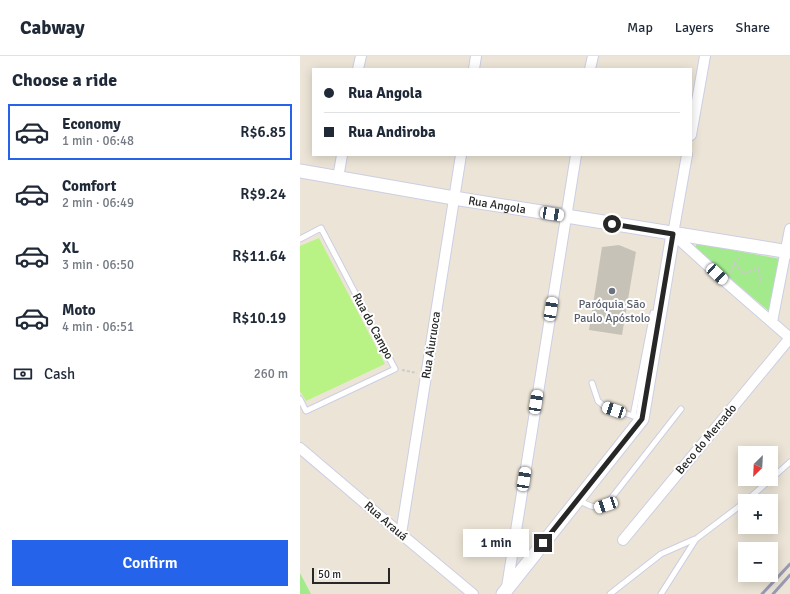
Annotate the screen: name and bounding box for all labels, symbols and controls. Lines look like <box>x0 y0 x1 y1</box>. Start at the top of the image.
text: Cabway <box>20 16 85 40</box>
text: Map <box>627 19 653 36</box>
text: Layers <box>675 19 714 36</box>
text: Share <box>736 19 770 36</box>
text: Choose a ride <box>12 69 117 91</box>
text: Rua Angola <box>348 84 422 102</box>
icon: car <box>14 114 50 150</box>
text: Economy <box>62 115 121 133</box>
text: R$6.85 <box>240 123 286 141</box>
text: Rua Andiroba <box>348 123 436 141</box>
text: 1 min · 06:48 <box>62 133 134 149</box>
icon: car <box>14 176 50 212</box>
text: Comfort <box>62 177 116 195</box>
text: R$9.24 <box>240 185 286 203</box>
street label: Rua Angola <box>467 193 527 217</box>
text: 2 min · 06:49 <box>62 195 134 211</box>
car <box>539 206 565 222</box>
route start <box>603 215 621 233</box>
icon: car <box>14 238 50 274</box>
text: XL <box>62 239 79 257</box>
text: R$11.64 <box>232 247 286 265</box>
text: 3 min · 06:50 <box>62 257 134 273</box>
car <box>704 261 730 287</box>
marker: Paróquia São Paulo Apóstolo <box>607 286 617 296</box>
street label: Rua do Campo <box>349 291 396 362</box>
car <box>543 296 559 322</box>
place label: Paróquia São Paulo Apóstolo <box>574 297 650 326</box>
icon: car <box>14 300 50 336</box>
text: Moto <box>62 301 96 319</box>
text: R$10.19 <box>232 309 286 327</box>
street label: Rua Aiuruoca <box>419 310 444 380</box>
text: 4 min · 06:51 <box>62 319 134 335</box>
icon: cash <box>12 363 34 385</box>
text: Cash <box>44 365 75 383</box>
text: 260 m <box>254 366 288 382</box>
car <box>528 389 544 415</box>
car <box>601 400 627 420</box>
street label: Beco do Mercado <box>673 401 740 478</box>
north arrow <box>738 446 778 486</box>
map controls <box>738 446 778 582</box>
car <box>516 466 532 492</box>
button: + <box>738 494 778 534</box>
car <box>593 495 619 515</box>
street label: Rua Arauá <box>361 498 410 544</box>
callout: 1 min <box>463 529 529 557</box>
route end <box>534 534 552 552</box>
text: 1 min <box>480 535 512 551</box>
button: Confirm <box>12 540 288 586</box>
button: − <box>738 542 778 582</box>
scale bar <box>312 566 390 585</box>
text: 50 m <box>318 568 341 581</box>

